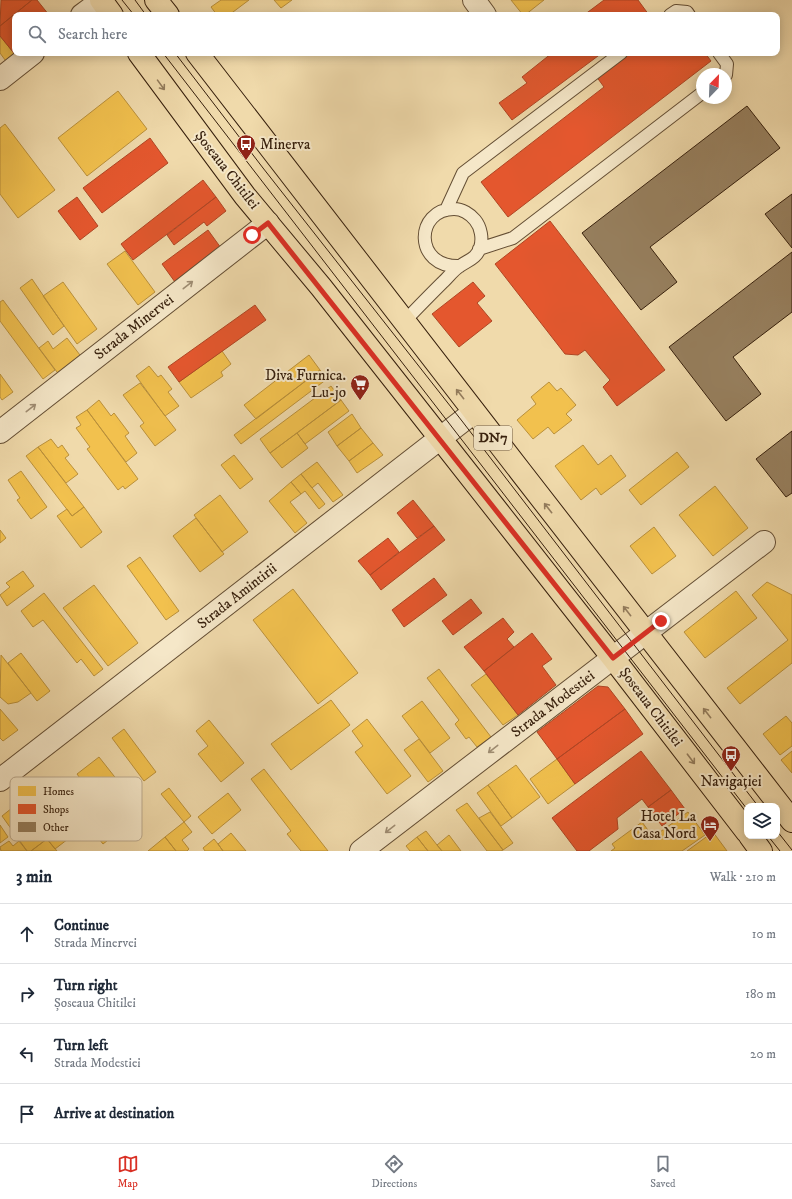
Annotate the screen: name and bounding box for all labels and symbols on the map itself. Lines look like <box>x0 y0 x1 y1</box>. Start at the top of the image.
north arrow <box>696 68 732 104</box>
one-way arrow <box>157 79 165 90</box>
street label: Șoseaua Chitilei <box>190 127 264 213</box>
bus stop icon: Minerva <box>235 133 257 161</box>
place label: Minerva <box>260 135 311 154</box>
route start <box>243 226 261 244</box>
one-way arrow <box>183 281 194 289</box>
street label: Strada Minervei <box>90 290 178 364</box>
place label: Diva Furnica. Lu-jo <box>265 366 346 402</box>
supermarket icon: Diva Furnica. Lu-jo <box>349 373 371 401</box>
one-way arrow <box>455 389 464 400</box>
one-way arrow <box>25 404 36 412</box>
road number: DN7 <box>474 426 512 450</box>
one-way arrow <box>543 503 552 514</box>
street label: Strada Amintirii <box>193 559 281 633</box>
one-way arrow <box>623 606 631 617</box>
route end <box>652 612 670 630</box>
street label: Șoseaua Chitilei <box>615 664 687 751</box>
street label: Strada Modestiei <box>507 666 599 742</box>
one-way arrow <box>703 708 712 719</box>
bus stop icon: Navigației <box>720 744 742 772</box>
one-way arrow <box>488 745 499 754</box>
one-way arrow <box>687 754 696 765</box>
place label: Navigației <box>700 772 762 791</box>
legend <box>10 777 142 841</box>
text: Homes <box>43 785 74 799</box>
text: Shops <box>43 803 69 817</box>
place label: Hotel La Casa Nord <box>633 807 697 843</box>
hotel icon: Hotel La Casa Nord <box>699 814 721 842</box>
text: Other <box>43 821 70 835</box>
one-way arrow <box>385 824 396 833</box>

